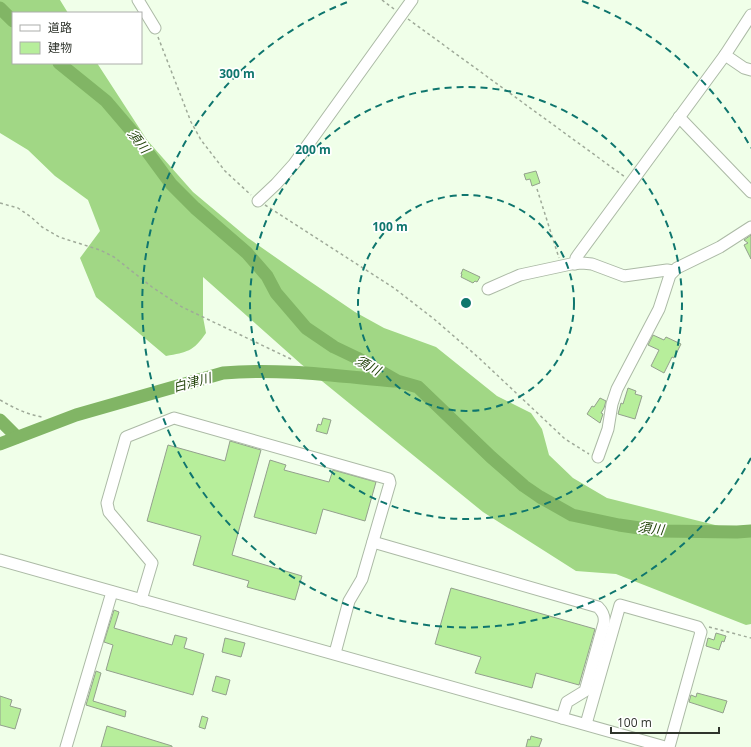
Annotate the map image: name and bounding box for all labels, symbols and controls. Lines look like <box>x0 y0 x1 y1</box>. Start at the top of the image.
legend <box>12 12 142 64</box>
text: 道路 <box>48 19 72 36</box>
text: 建物 <box>48 39 72 56</box>
text: 300 m <box>219 65 255 82</box>
water label: 須川 <box>124 125 155 158</box>
text: 200 m <box>295 141 331 158</box>
text: 100 m <box>372 218 408 235</box>
centre of rings <box>459 296 473 310</box>
water label: 須川 <box>352 351 385 380</box>
water label: 白津川 <box>171 368 215 396</box>
water label: 須川 <box>637 518 667 539</box>
scale bar <box>611 709 719 735</box>
text: 100 m <box>617 714 652 731</box>

